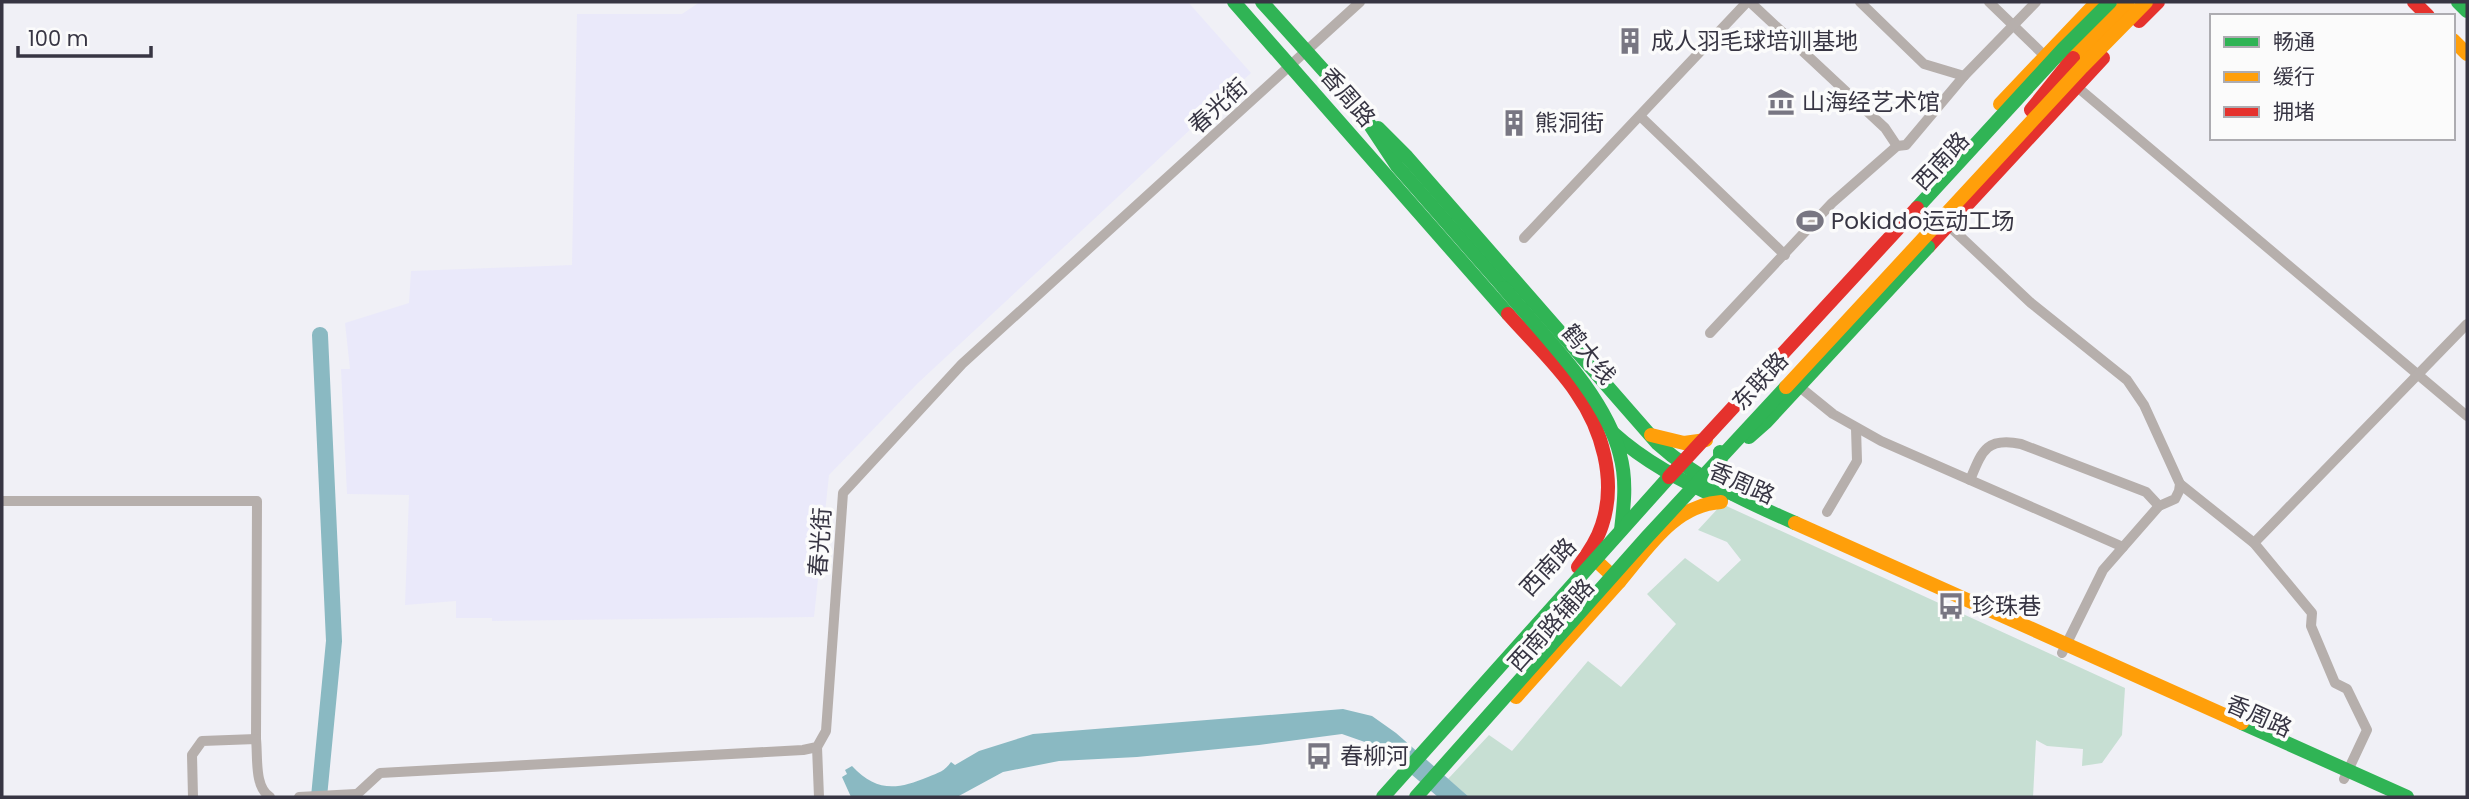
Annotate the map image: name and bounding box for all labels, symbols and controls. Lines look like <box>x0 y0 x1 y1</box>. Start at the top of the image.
scale bar <box>18 14 150 58</box>
legend <box>2210 14 2455 140</box>
text: 100 m <box>28 24 88 53</box>
place label: 成人羽毛球培训基地 <box>1651 25 1858 57</box>
building icon: 成人羽毛球培训基地 <box>1615 26 1645 56</box>
text: 畅通 <box>2273 27 2315 56</box>
street label: 香周路 <box>1313 60 1383 134</box>
text: 缓行 <box>2273 62 2315 91</box>
street label: 春光街 <box>1182 71 1254 141</box>
place label: 山海经艺术馆 <box>1802 86 1940 118</box>
museum icon: 山海经艺术馆 <box>1766 87 1796 117</box>
text: 拥堵 <box>2273 97 2315 126</box>
place label: 熊洞街 <box>1535 107 1604 139</box>
building icon: 熊洞街 <box>1499 108 1529 138</box>
street label: 西南路 <box>1906 125 1976 197</box>
place label: Pokiddo运动工场 <box>1831 205 2014 237</box>
sports icon: Pokiddo运动工场 <box>1795 206 1825 236</box>
street label: 鹤大线 <box>1555 317 1623 391</box>
street label: 东联路 <box>1725 345 1795 417</box>
street label: 香周路 <box>1704 454 1780 512</box>
street label: 春光街 <box>802 506 838 578</box>
street label: 西南路 <box>1513 531 1583 603</box>
street label: 西南路辅路 <box>1501 572 1601 678</box>
place label: 珍珠巷 <box>1972 590 2041 622</box>
bus stop icon: 珍珠巷 <box>1936 591 1966 621</box>
street label: 香周路 <box>2221 687 2297 745</box>
place label: 春柳河 <box>1340 740 1409 772</box>
bus stop icon: 春柳河 <box>1304 741 1334 771</box>

